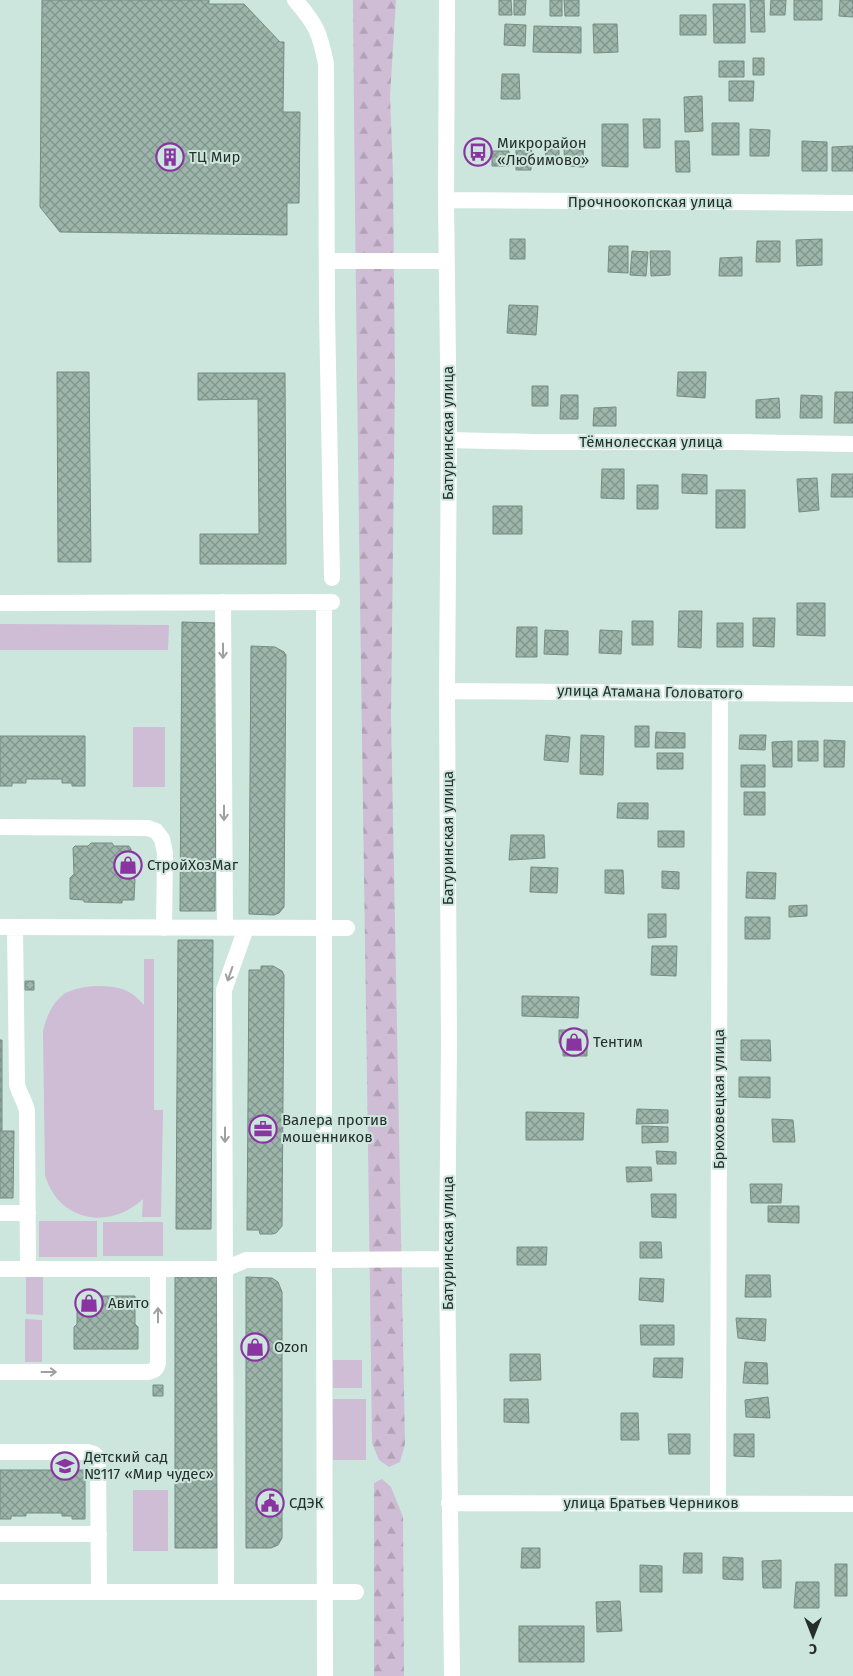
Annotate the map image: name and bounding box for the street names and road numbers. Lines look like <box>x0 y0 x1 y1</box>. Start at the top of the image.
street label: Прочноокопская улица <box>568 193 732 211</box>
street label: Батуринская улица <box>439 366 457 500</box>
street label: Тёмнолесская улица <box>579 433 723 451</box>
street label: улица Атамана Головатого <box>557 681 743 703</box>
street label: Батуринская улица <box>439 771 457 905</box>
street label: Брюховецкая улица <box>710 1029 728 1169</box>
street label: Батуринская улица <box>439 1176 457 1310</box>
street label: улица Братьев Черников <box>563 1494 739 1512</box>

